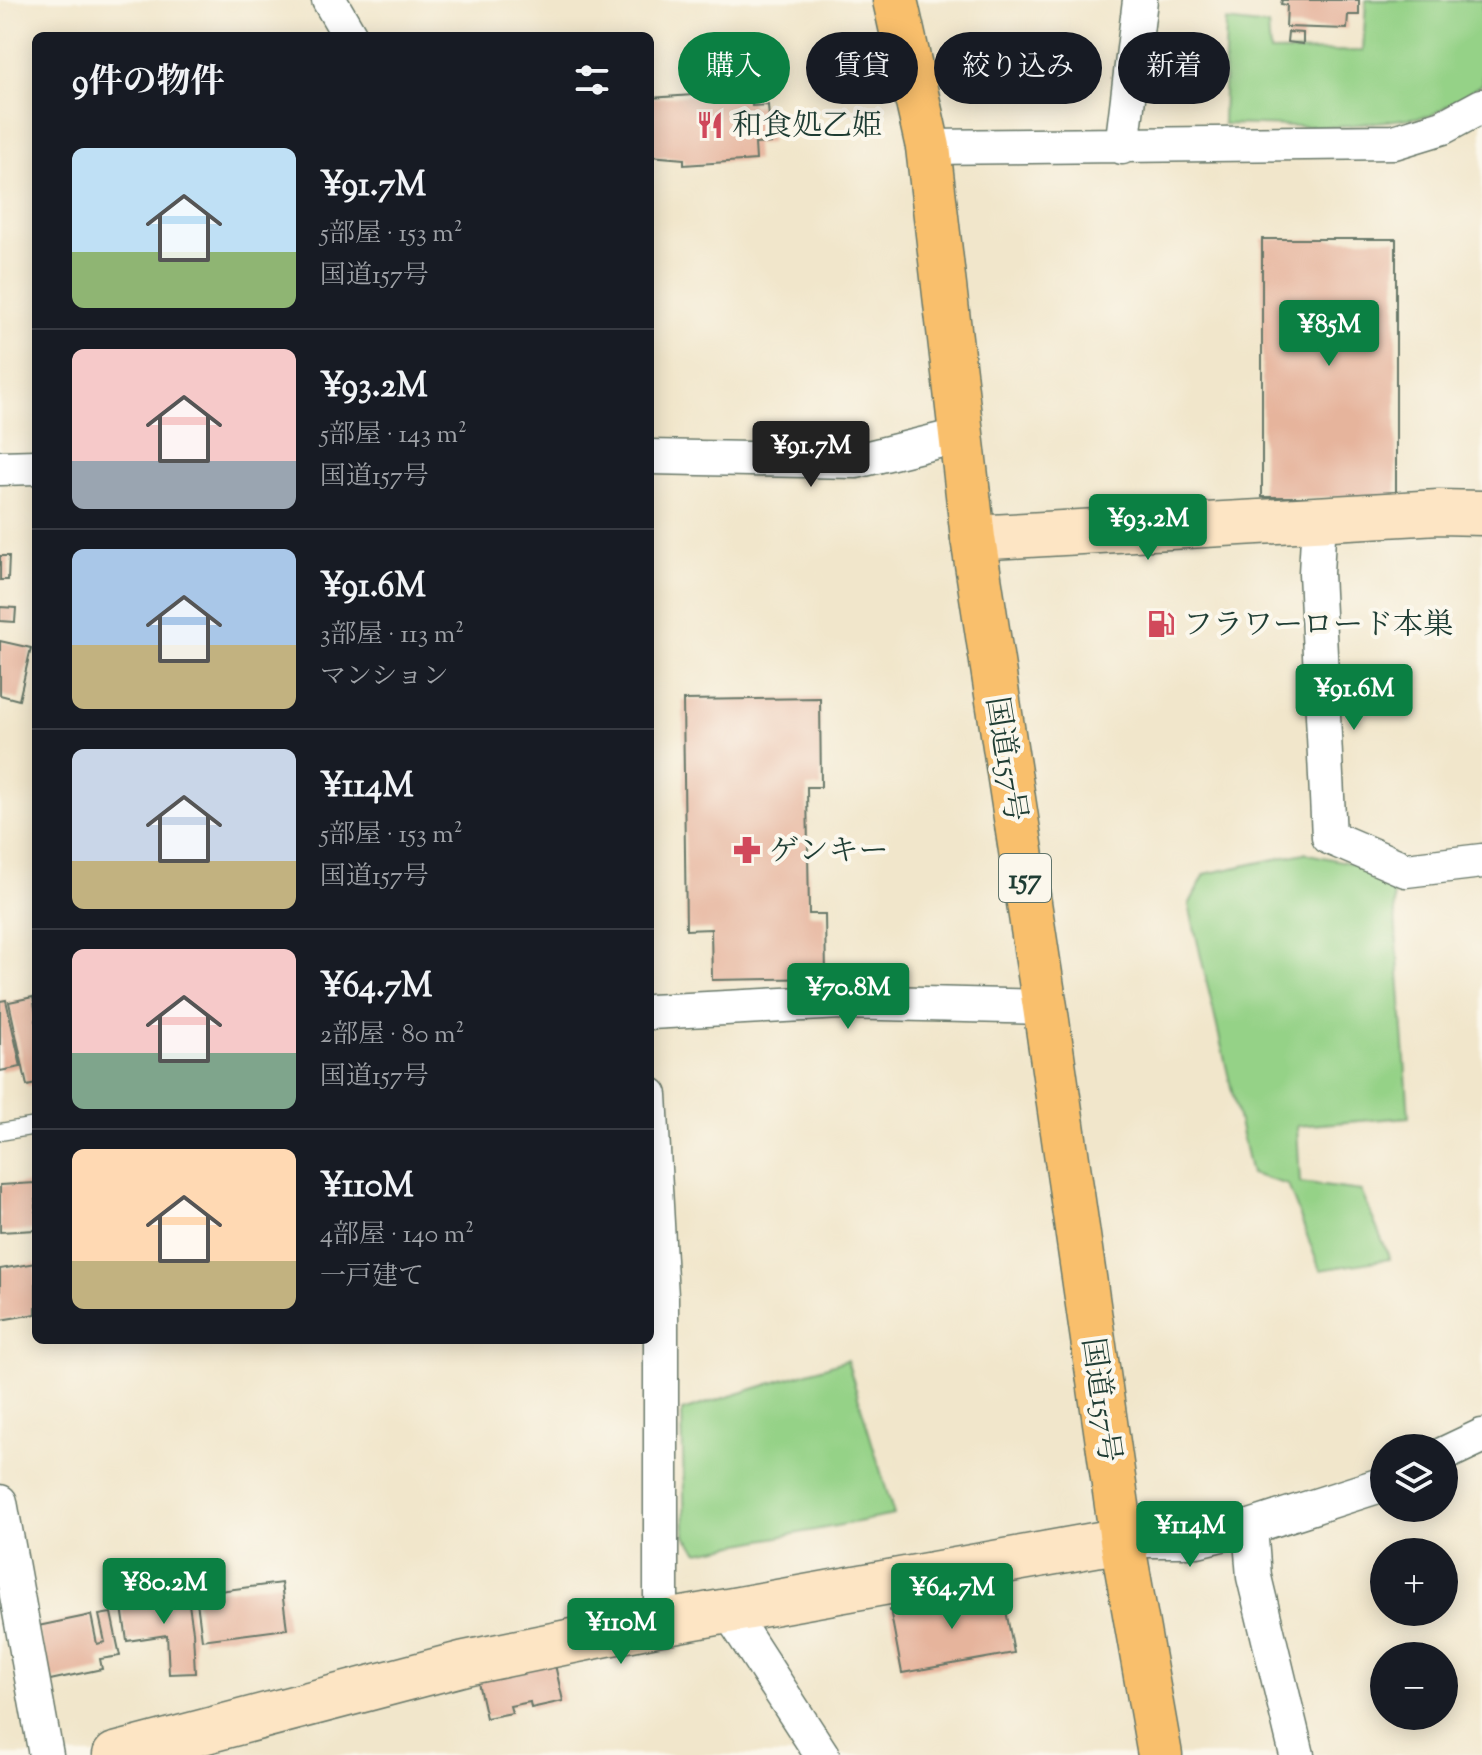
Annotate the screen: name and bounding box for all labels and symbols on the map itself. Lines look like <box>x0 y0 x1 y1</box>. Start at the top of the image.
place label: 和食処乙姫 <box>732 106 882 149</box>
restaurant icon: 和食処乙姫 <box>695 110 725 140</box>
pin: ¥85M <box>1282 300 1376 368</box>
pin: ¥91.7M <box>746 421 876 489</box>
pin: ¥93.2M <box>1083 494 1213 562</box>
place label: フラワーロード本巣 <box>1183 605 1453 648</box>
fuel station icon: フラワーロード本巣 <box>1146 609 1176 639</box>
pin: ¥91.6M <box>1289 664 1419 732</box>
street label: 国道157号 <box>973 694 1036 825</box>
place label: ゲンキー <box>769 831 888 874</box>
pharmacy icon: ゲンキー <box>732 835 762 865</box>
road number: 157 <box>999 854 1051 902</box>
pin: ¥70.8M <box>783 963 913 1031</box>
street label: 国道157号 <box>1070 1335 1130 1465</box>
pin: ¥114M <box>1134 1501 1246 1569</box>
pin: ¥80.2M <box>99 1558 229 1626</box>
pin: ¥64.7M <box>887 1563 1017 1631</box>
pin: ¥110M <box>565 1598 677 1666</box>

